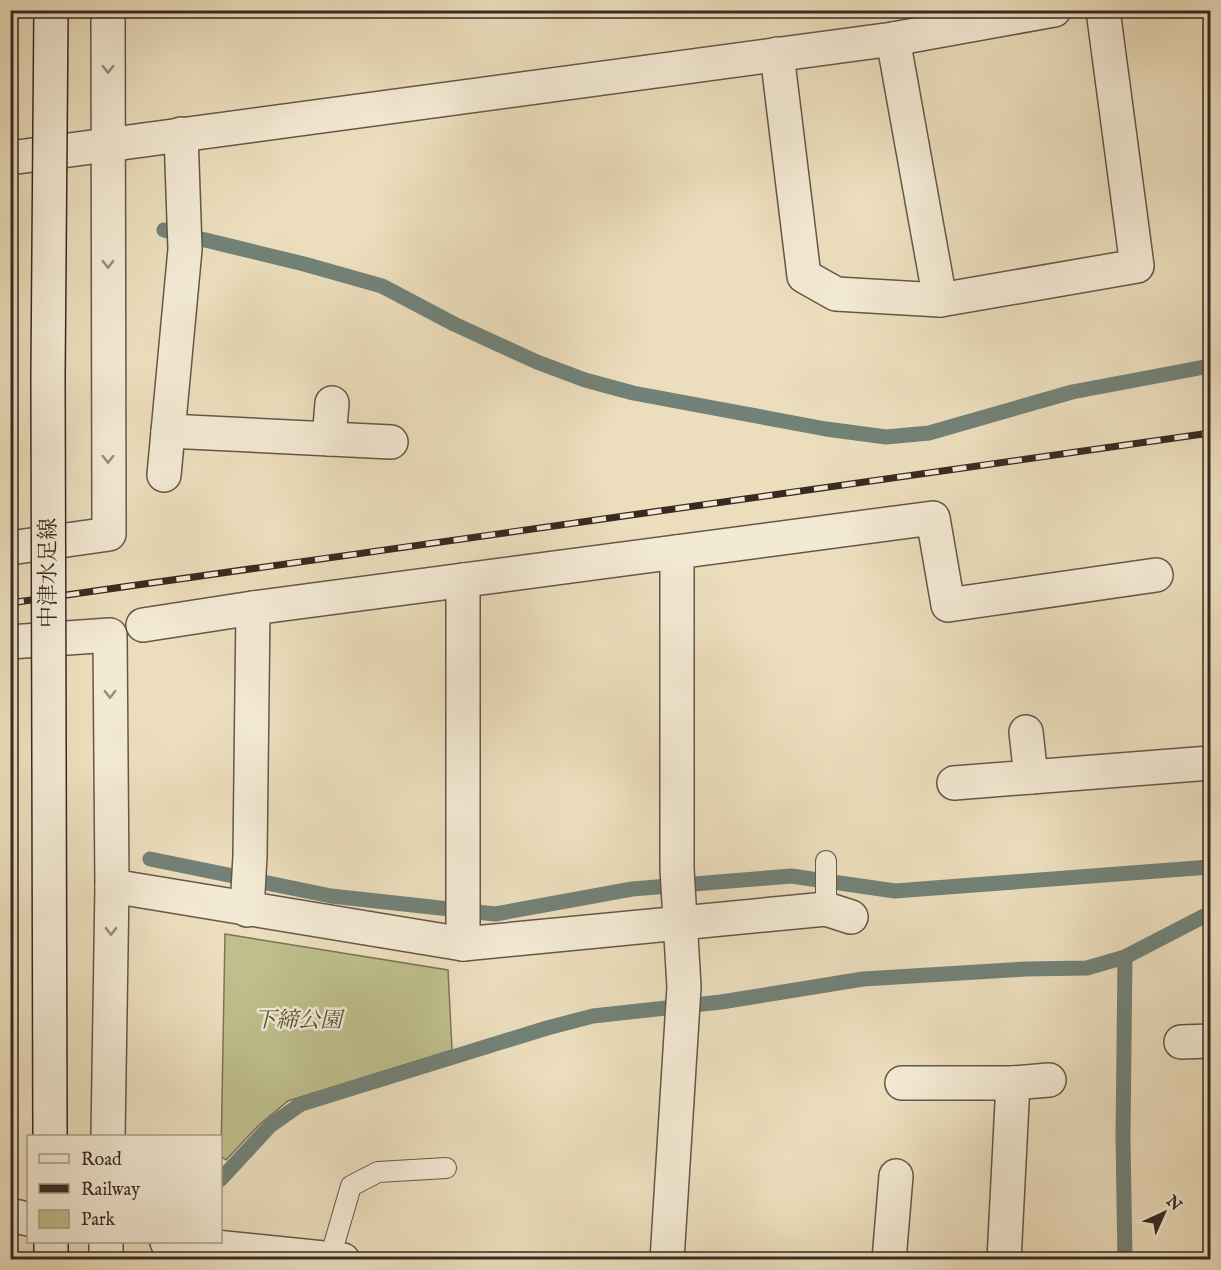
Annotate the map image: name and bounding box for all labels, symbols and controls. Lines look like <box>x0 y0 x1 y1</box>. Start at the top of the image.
one-way arrow <box>102 64 114 73</box>
one-way arrow <box>102 259 114 268</box>
one-way arrow <box>102 454 114 463</box>
street label: 中津水足線 <box>35 518 63 628</box>
one-way arrow <box>104 689 116 698</box>
one-way arrow <box>105 926 117 935</box>
park label: 下締公園 <box>254 1007 345 1035</box>
legend <box>27 1135 222 1243</box>
text: Road <box>81 1149 122 1172</box>
text: Railway <box>81 1179 140 1202</box>
north arrow <box>1134 1183 1194 1243</box>
text: N <box>1161 1191 1185 1216</box>
text: Park <box>81 1209 116 1232</box>

